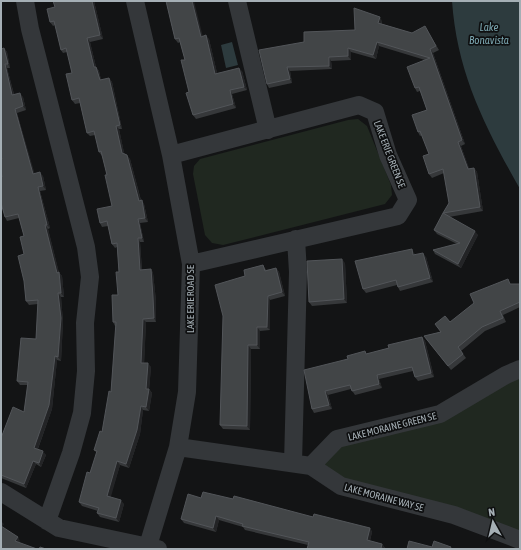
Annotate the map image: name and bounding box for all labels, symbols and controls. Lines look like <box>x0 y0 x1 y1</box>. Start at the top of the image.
water label: Lake Bonavista <box>469 21 509 46</box>
street label: LAKE ERIE GREEN SE <box>372 119 408 190</box>
street label: LAKE ERIE ROAD SE <box>185 264 196 333</box>
street label: LAKE MORAINE GREEN SE <box>347 410 438 443</box>
street label: LAKE MORAINE WAY SE <box>343 482 425 514</box>
north arrow <box>473 502 513 542</box>
text: N <box>488 506 496 518</box>

